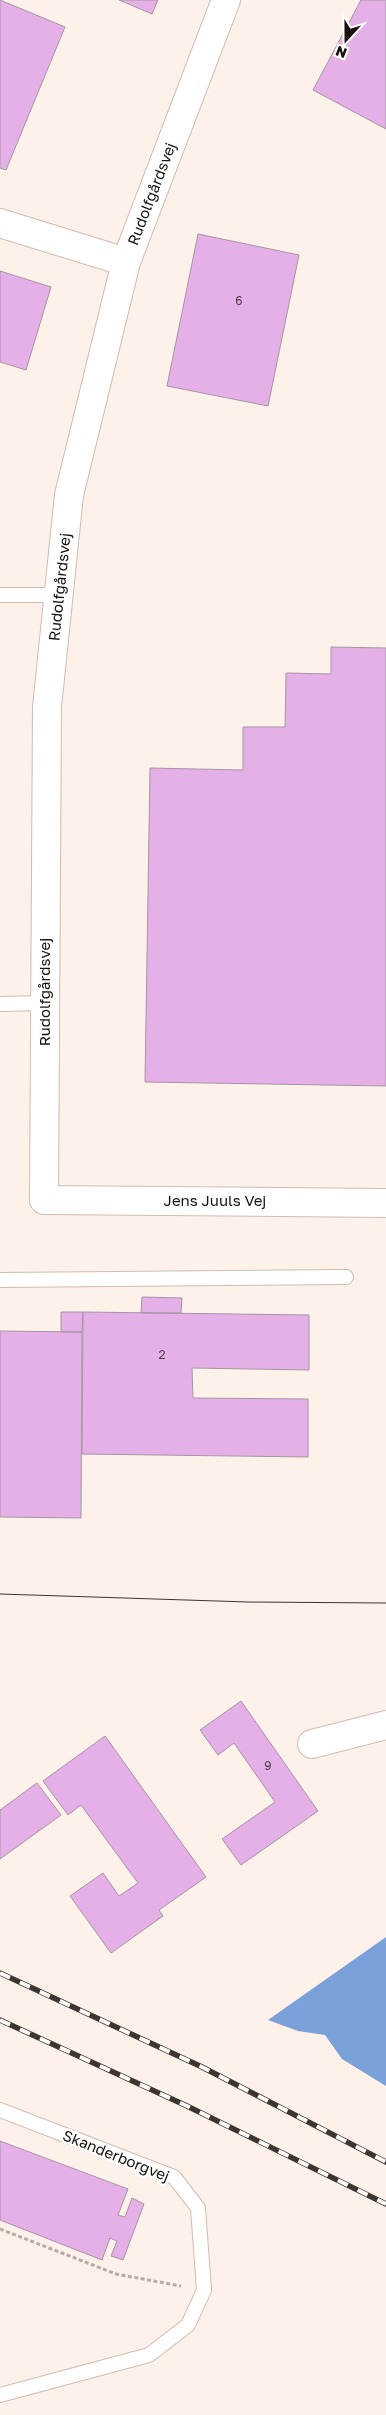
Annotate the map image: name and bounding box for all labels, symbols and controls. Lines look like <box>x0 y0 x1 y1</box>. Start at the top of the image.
north arrow <box>321 15 371 65</box>
text: N <box>333 43 349 62</box>
street label: Rudolfgårdsvej <box>123 140 179 247</box>
house number: 6 <box>235 293 243 308</box>
street label: Rudolfgårdsvej <box>44 532 74 642</box>
street label: Rudolfgårdsvej <box>35 938 53 1046</box>
street label: Jens Juuls Vej <box>164 1191 266 1209</box>
house number: 2 <box>159 1347 166 1362</box>
house number: 9 <box>264 1758 272 1773</box>
street label: Skanderborgvej <box>60 2125 172 2185</box>

